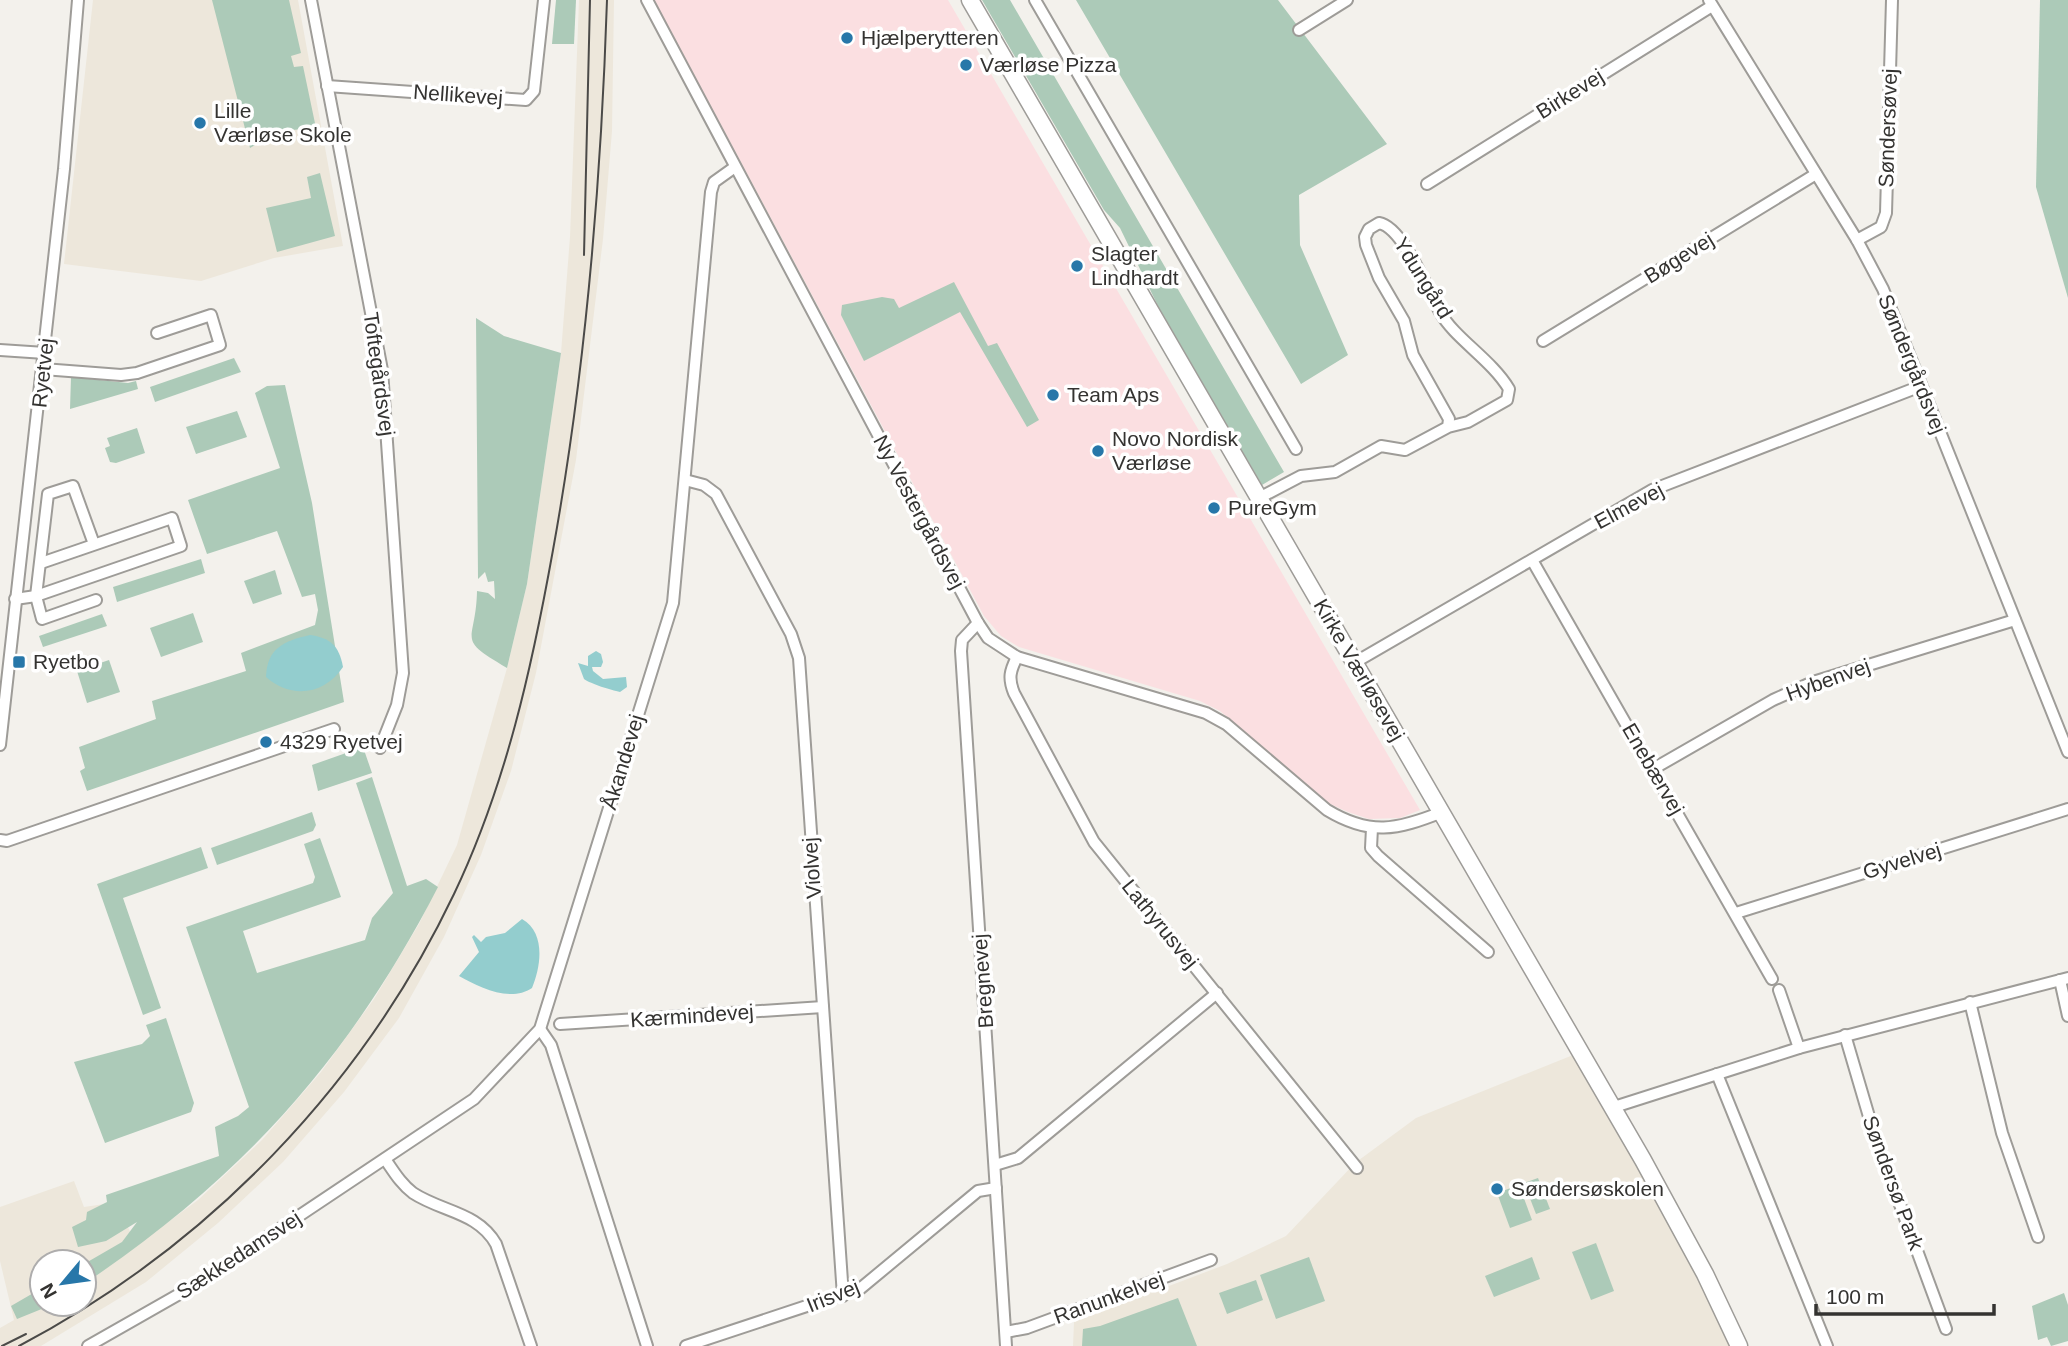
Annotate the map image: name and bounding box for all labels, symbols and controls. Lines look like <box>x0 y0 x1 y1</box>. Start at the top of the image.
place label: Hjælperytteren <box>861 26 999 49</box>
marker: Hjælperytteren <box>839 30 855 46</box>
place label: Værløse Pizza <box>980 53 1117 76</box>
marker: Værløse Pizza <box>958 57 974 73</box>
street label: Birkevej <box>1532 64 1608 123</box>
street label: Søndersøvej <box>1874 68 1901 188</box>
street label: Nellikevej <box>412 80 504 109</box>
place label: Lille Værløse Skole <box>214 99 352 146</box>
marker: Lille Værløse Skole <box>192 115 208 131</box>
street label: Bøgevej <box>1640 227 1717 288</box>
street label: Ydungård <box>1390 233 1457 322</box>
place label: Slagter Lindhardt <box>1091 242 1179 289</box>
marker: Slagter Lindhardt <box>1069 258 1085 274</box>
street label: Søndergårdsvej <box>1874 291 1951 437</box>
street label: Toftegårdsvej <box>359 310 400 437</box>
street label: Ryetvej <box>27 337 58 409</box>
place label: Team Aps <box>1067 383 1159 406</box>
marker: Team Aps <box>1045 387 1061 403</box>
place label: Novo Nordisk Værløse <box>1112 427 1239 474</box>
street label: Ny Vestergårdsvej <box>869 431 970 592</box>
marker: Novo Nordisk Værløse <box>1090 443 1106 459</box>
street label: Elmevej <box>1590 478 1667 533</box>
place label: PureGym <box>1228 496 1317 519</box>
marker: PureGym <box>1206 500 1222 516</box>
street label: Kirke Værløsevej <box>1310 595 1409 745</box>
place label: Ryetbo <box>33 650 100 673</box>
marker: Ryetbo <box>11 654 27 670</box>
street label: Hybenvej <box>1783 654 1873 705</box>
street label: Åkandevej <box>597 712 648 812</box>
street label: Enebærvej <box>1618 719 1689 818</box>
place label: 4329 Ryetvej <box>280 730 403 753</box>
marker: 4329 Ryetvej <box>258 734 274 750</box>
street label: Violvej <box>798 837 825 900</box>
street label: Gyvelvej <box>1860 838 1944 883</box>
street label: Lathyrusvej <box>1118 875 1203 973</box>
street label: Bregnevej <box>968 933 997 1029</box>
street label: Kærmindevej <box>629 1000 754 1031</box>
street label: Søndersø Park <box>1859 1113 1929 1254</box>
place label: Søndersøskolen <box>1511 1177 1664 1200</box>
marker: Søndersøskolen <box>1489 1181 1505 1197</box>
street label: Sækkedamsvej <box>172 1206 305 1303</box>
north arrow <box>28 1248 98 1318</box>
street label: Ranunkelvej <box>1051 1267 1167 1328</box>
scale bar <box>1816 1272 1994 1316</box>
street label: Irisvej <box>803 1275 863 1316</box>
text: N <box>36 1280 61 1302</box>
text: 100 m <box>1826 1285 1884 1308</box>

